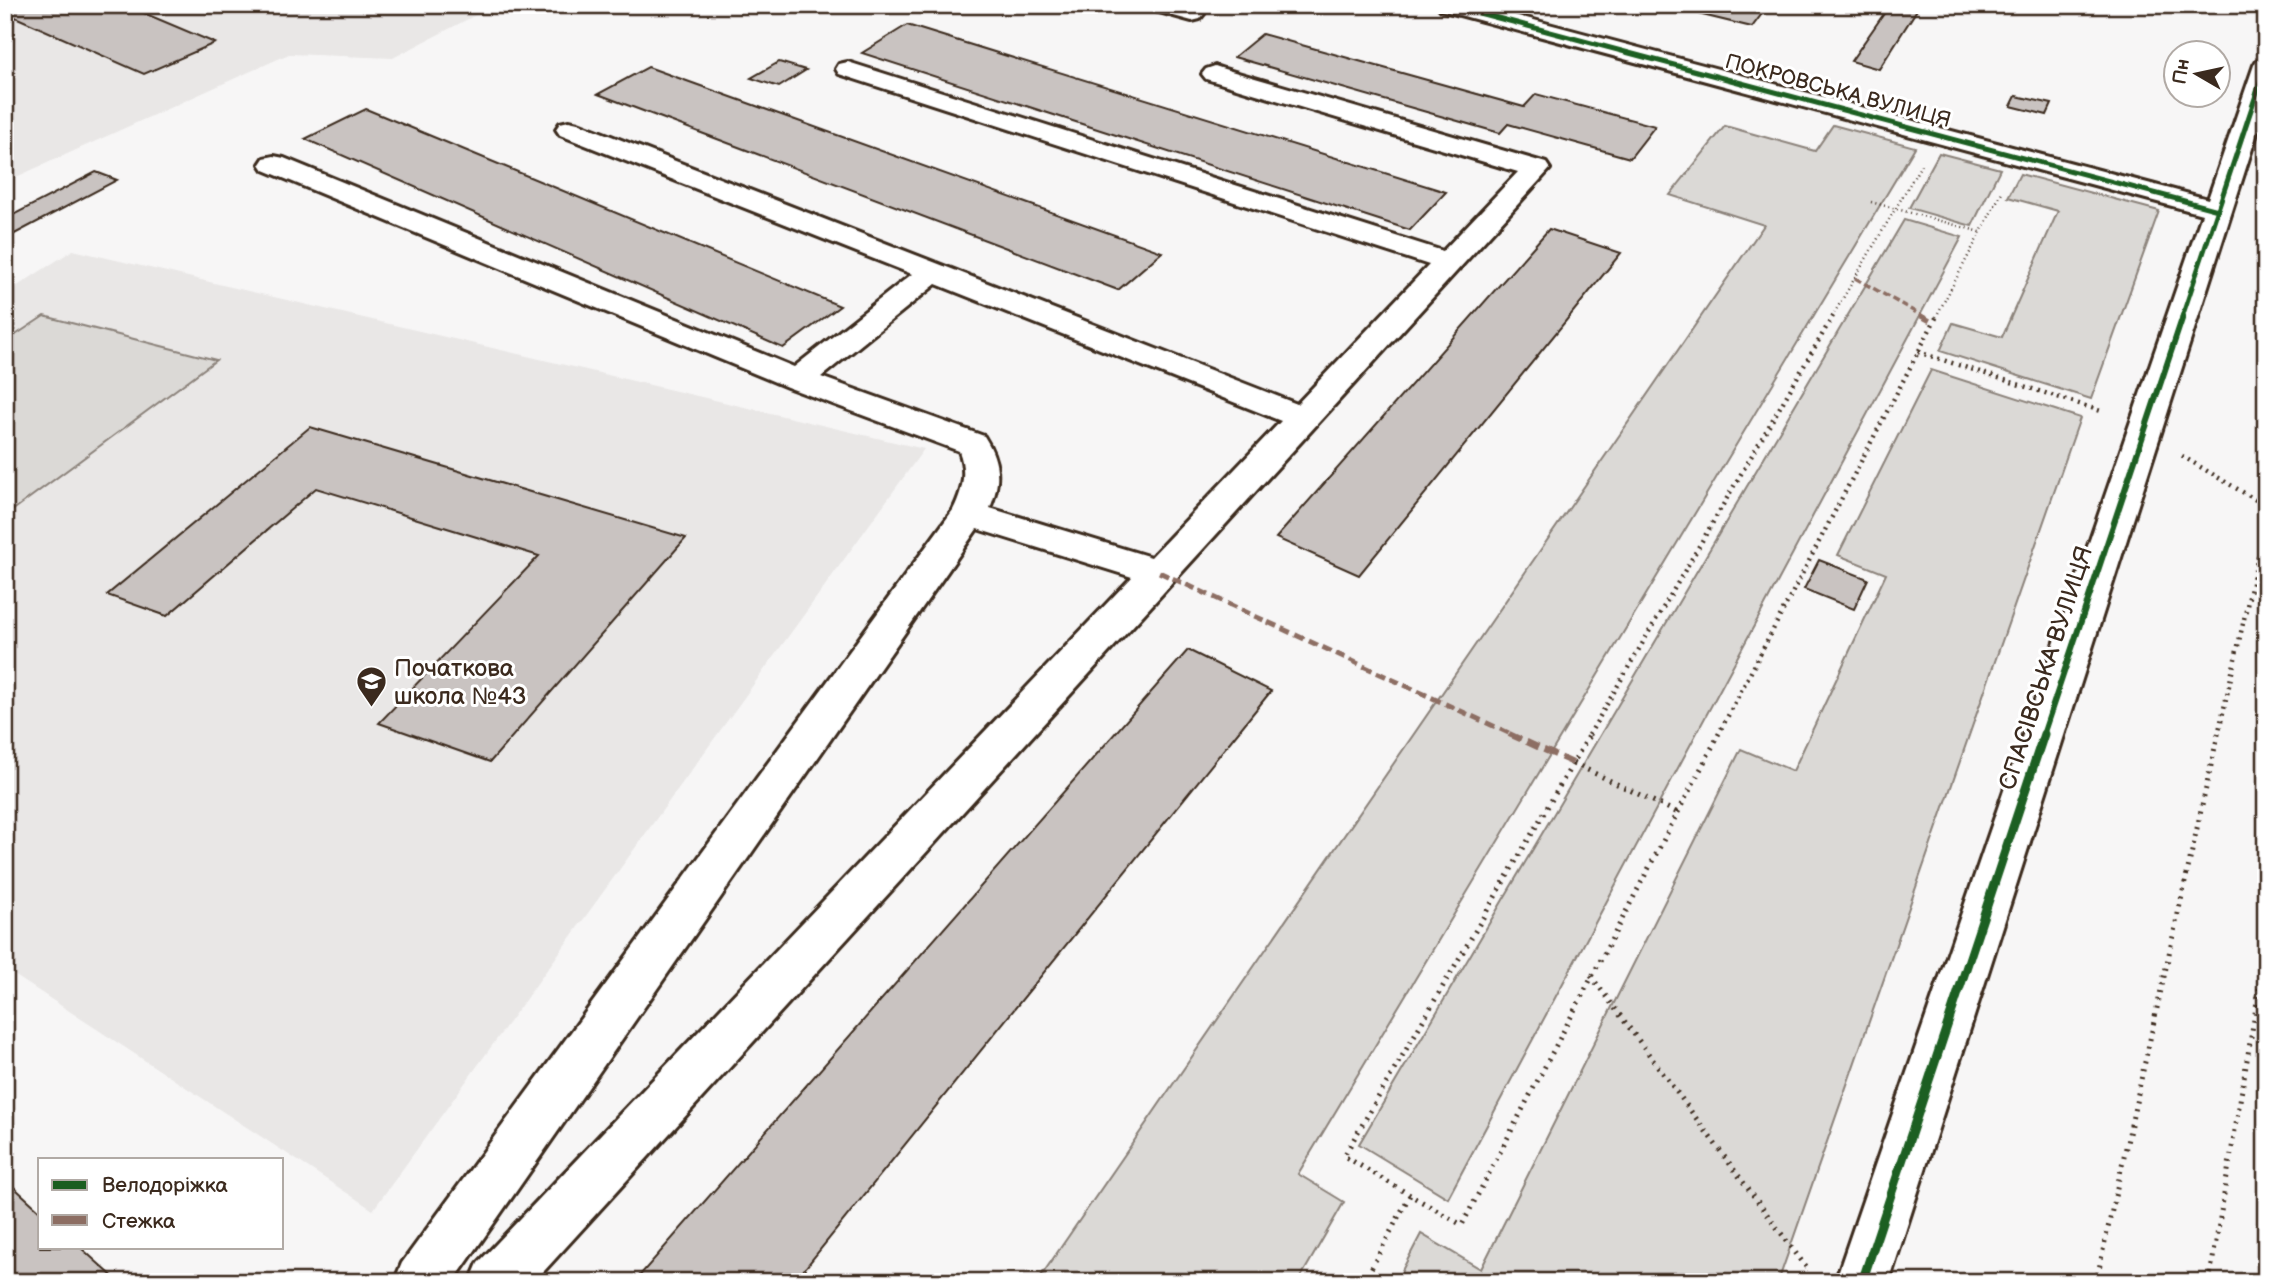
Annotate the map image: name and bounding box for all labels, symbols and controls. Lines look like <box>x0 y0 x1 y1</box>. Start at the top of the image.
north arrow <box>2162 38 2232 108</box>
street label: ПОКРОВСЬКА ВУЛИЦЯ <box>1722 49 1954 133</box>
text: Пн <box>2168 57 2195 86</box>
street label: СПАСІВСЬКА ВУЛИЦЯ <box>1993 542 2099 794</box>
place label: Початкова школа №43 <box>394 654 527 711</box>
school or university icon: Початкова школа №43 <box>354 665 388 709</box>
legend <box>38 1158 284 1248</box>
text: Велодоріжка <box>102 1173 229 1198</box>
text: Стежка <box>102 1209 176 1234</box>

